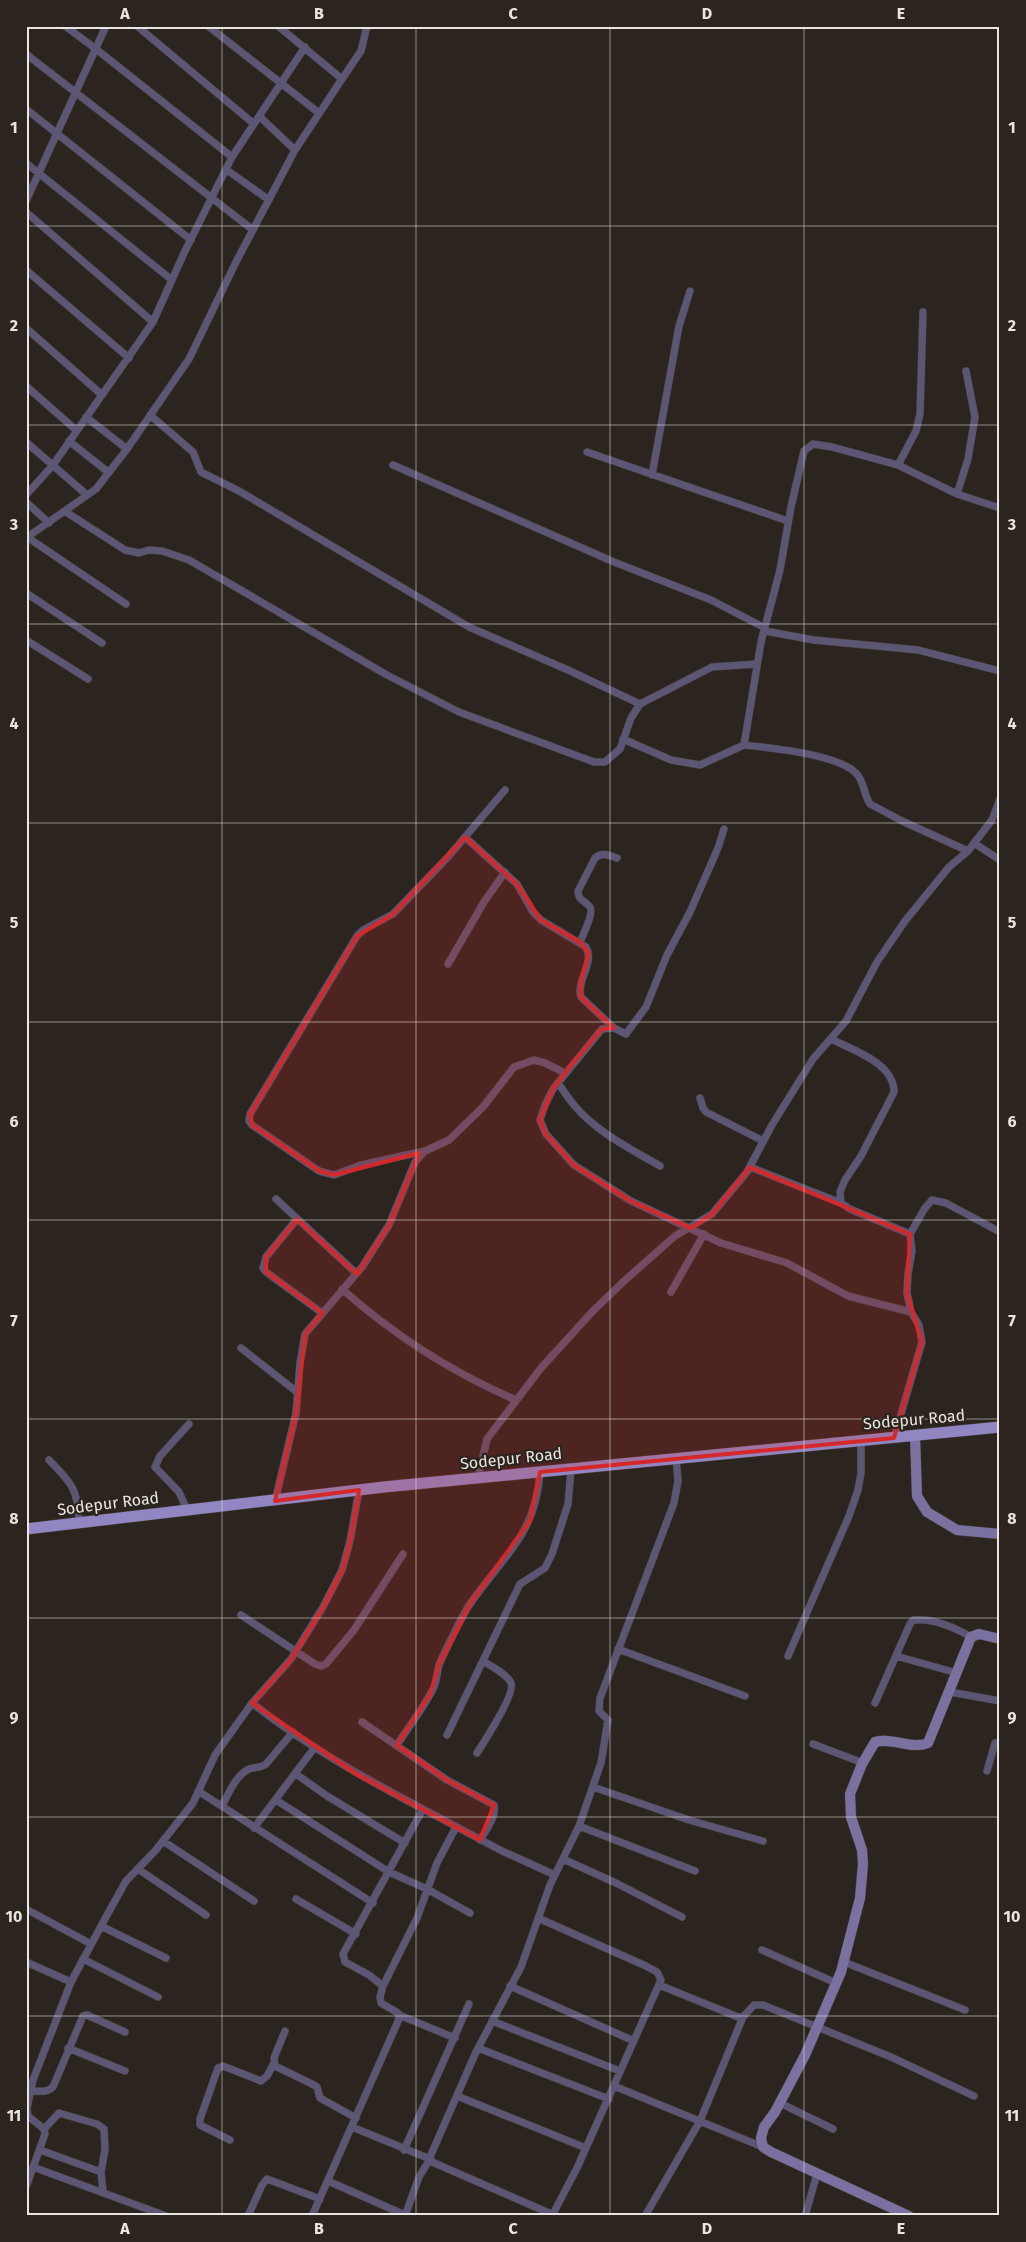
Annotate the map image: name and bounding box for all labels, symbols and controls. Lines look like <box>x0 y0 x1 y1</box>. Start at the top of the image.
text: A <box>119 4 130 23</box>
text: B <box>314 4 324 23</box>
text: C <box>508 4 518 23</box>
text: D <box>702 4 712 23</box>
text: E <box>897 4 905 23</box>
text: 1 <box>10 118 18 137</box>
text: 1 <box>1008 118 1016 137</box>
text: 2 <box>10 316 18 335</box>
text: 2 <box>1008 316 1016 335</box>
text: 3 <box>9 515 18 534</box>
text: 3 <box>1007 515 1016 534</box>
text: 4 <box>9 714 19 733</box>
text: 4 <box>1007 714 1017 733</box>
text: 5 <box>10 913 19 932</box>
text: 5 <box>1008 913 1017 932</box>
text: 6 <box>9 1112 19 1131</box>
text: 6 <box>1007 1112 1017 1131</box>
text: 7 <box>10 1311 18 1330</box>
text: 7 <box>1008 1311 1016 1330</box>
street label: Sodepur Road <box>862 1406 966 1433</box>
street label: Sodepur Road <box>459 1444 563 1473</box>
street label: Sodepur Road <box>56 1488 160 1519</box>
text: 8 <box>9 1509 19 1528</box>
text: 8 <box>1007 1509 1017 1528</box>
text: 9 <box>10 1708 19 1727</box>
text: 9 <box>1008 1708 1017 1727</box>
text: 10 <box>6 1907 22 1926</box>
text: 10 <box>1004 1907 1020 1926</box>
text: 11 <box>7 2106 21 2125</box>
text: 11 <box>1005 2106 1019 2125</box>
text: A <box>119 2219 130 2238</box>
text: B <box>314 2219 324 2238</box>
text: C <box>508 2219 518 2238</box>
text: D <box>702 2219 712 2238</box>
text: E <box>897 2219 905 2238</box>

